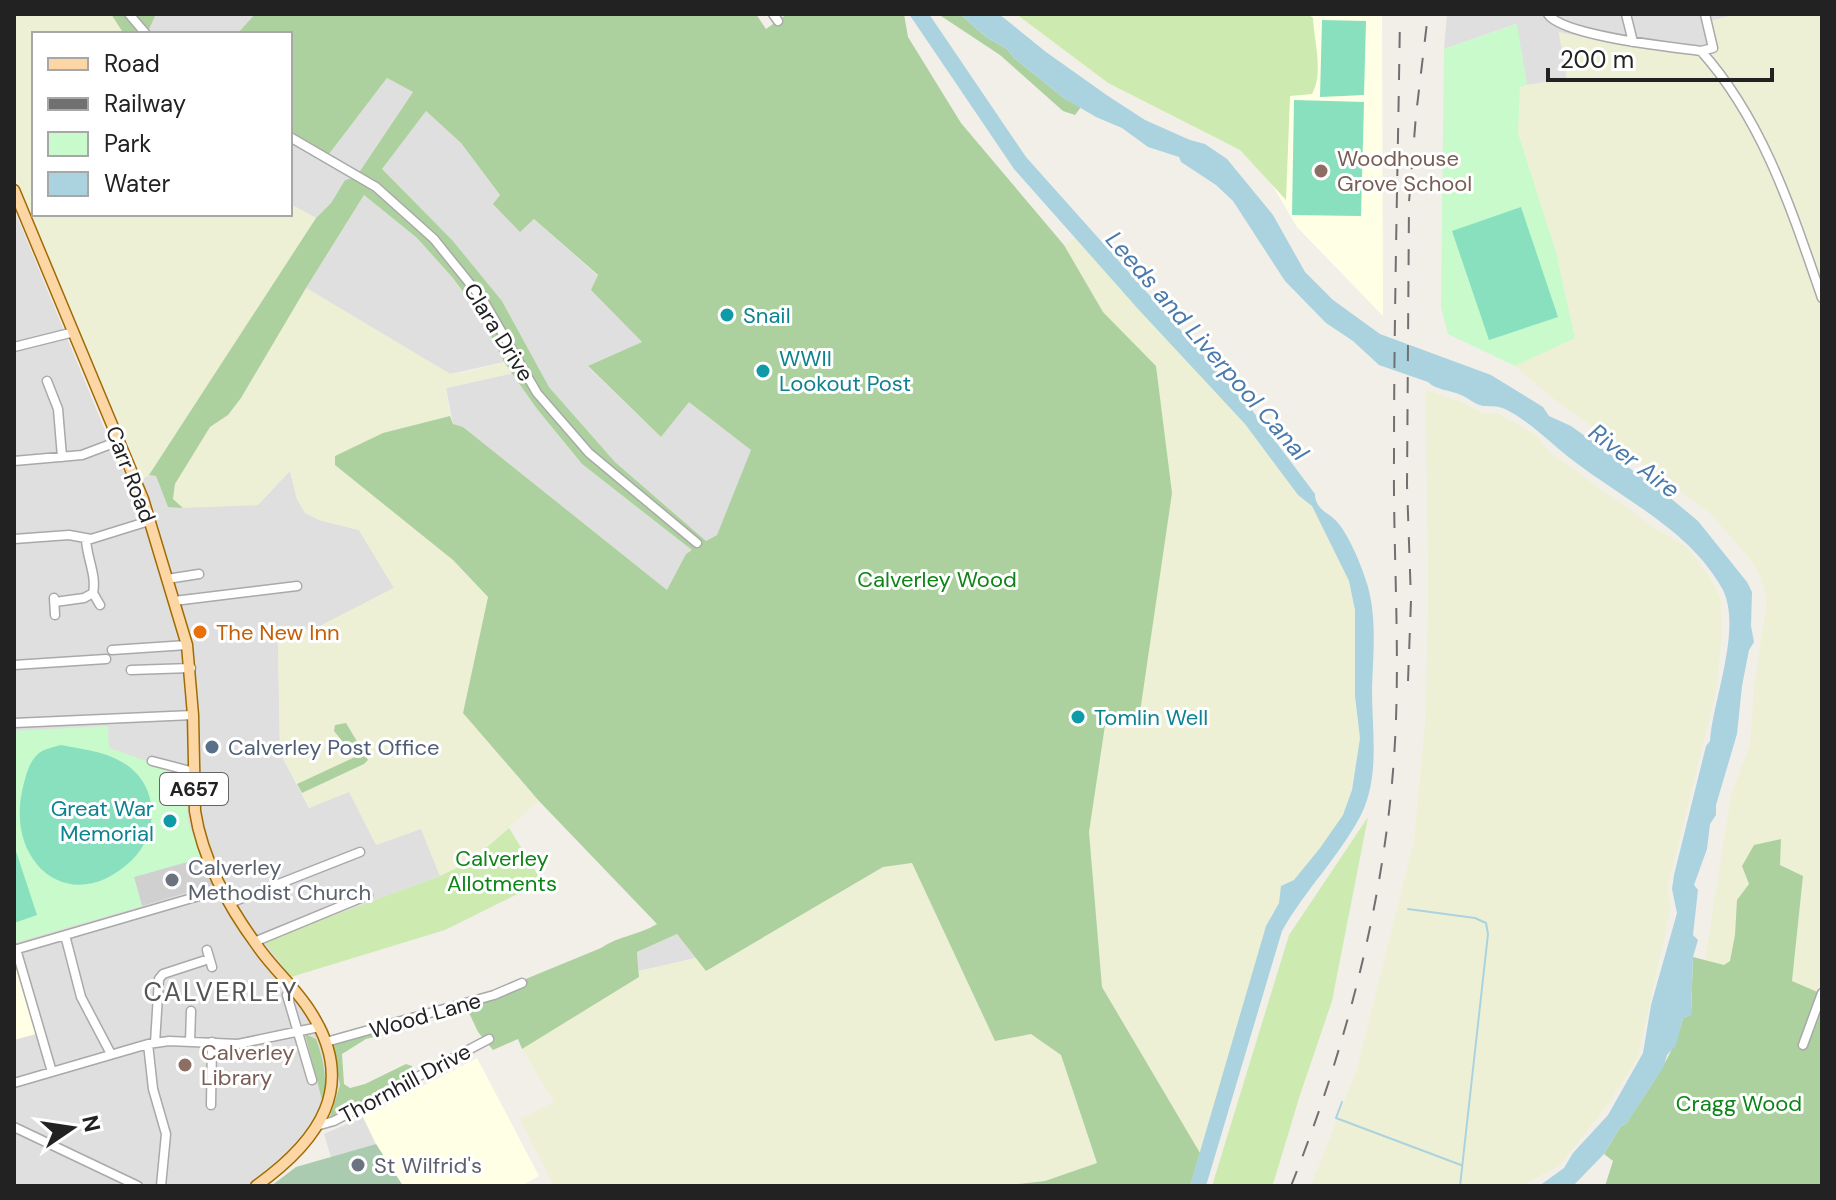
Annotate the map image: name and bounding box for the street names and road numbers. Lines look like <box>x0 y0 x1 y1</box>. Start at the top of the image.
street label: Clara Drive <box>457 278 540 387</box>
street label: Carr Road <box>99 422 162 527</box>
road number: A657 <box>160 773 228 805</box>
street label: Wood Lane <box>366 986 484 1045</box>
street label: Thornhill Drive <box>335 1037 476 1130</box>

